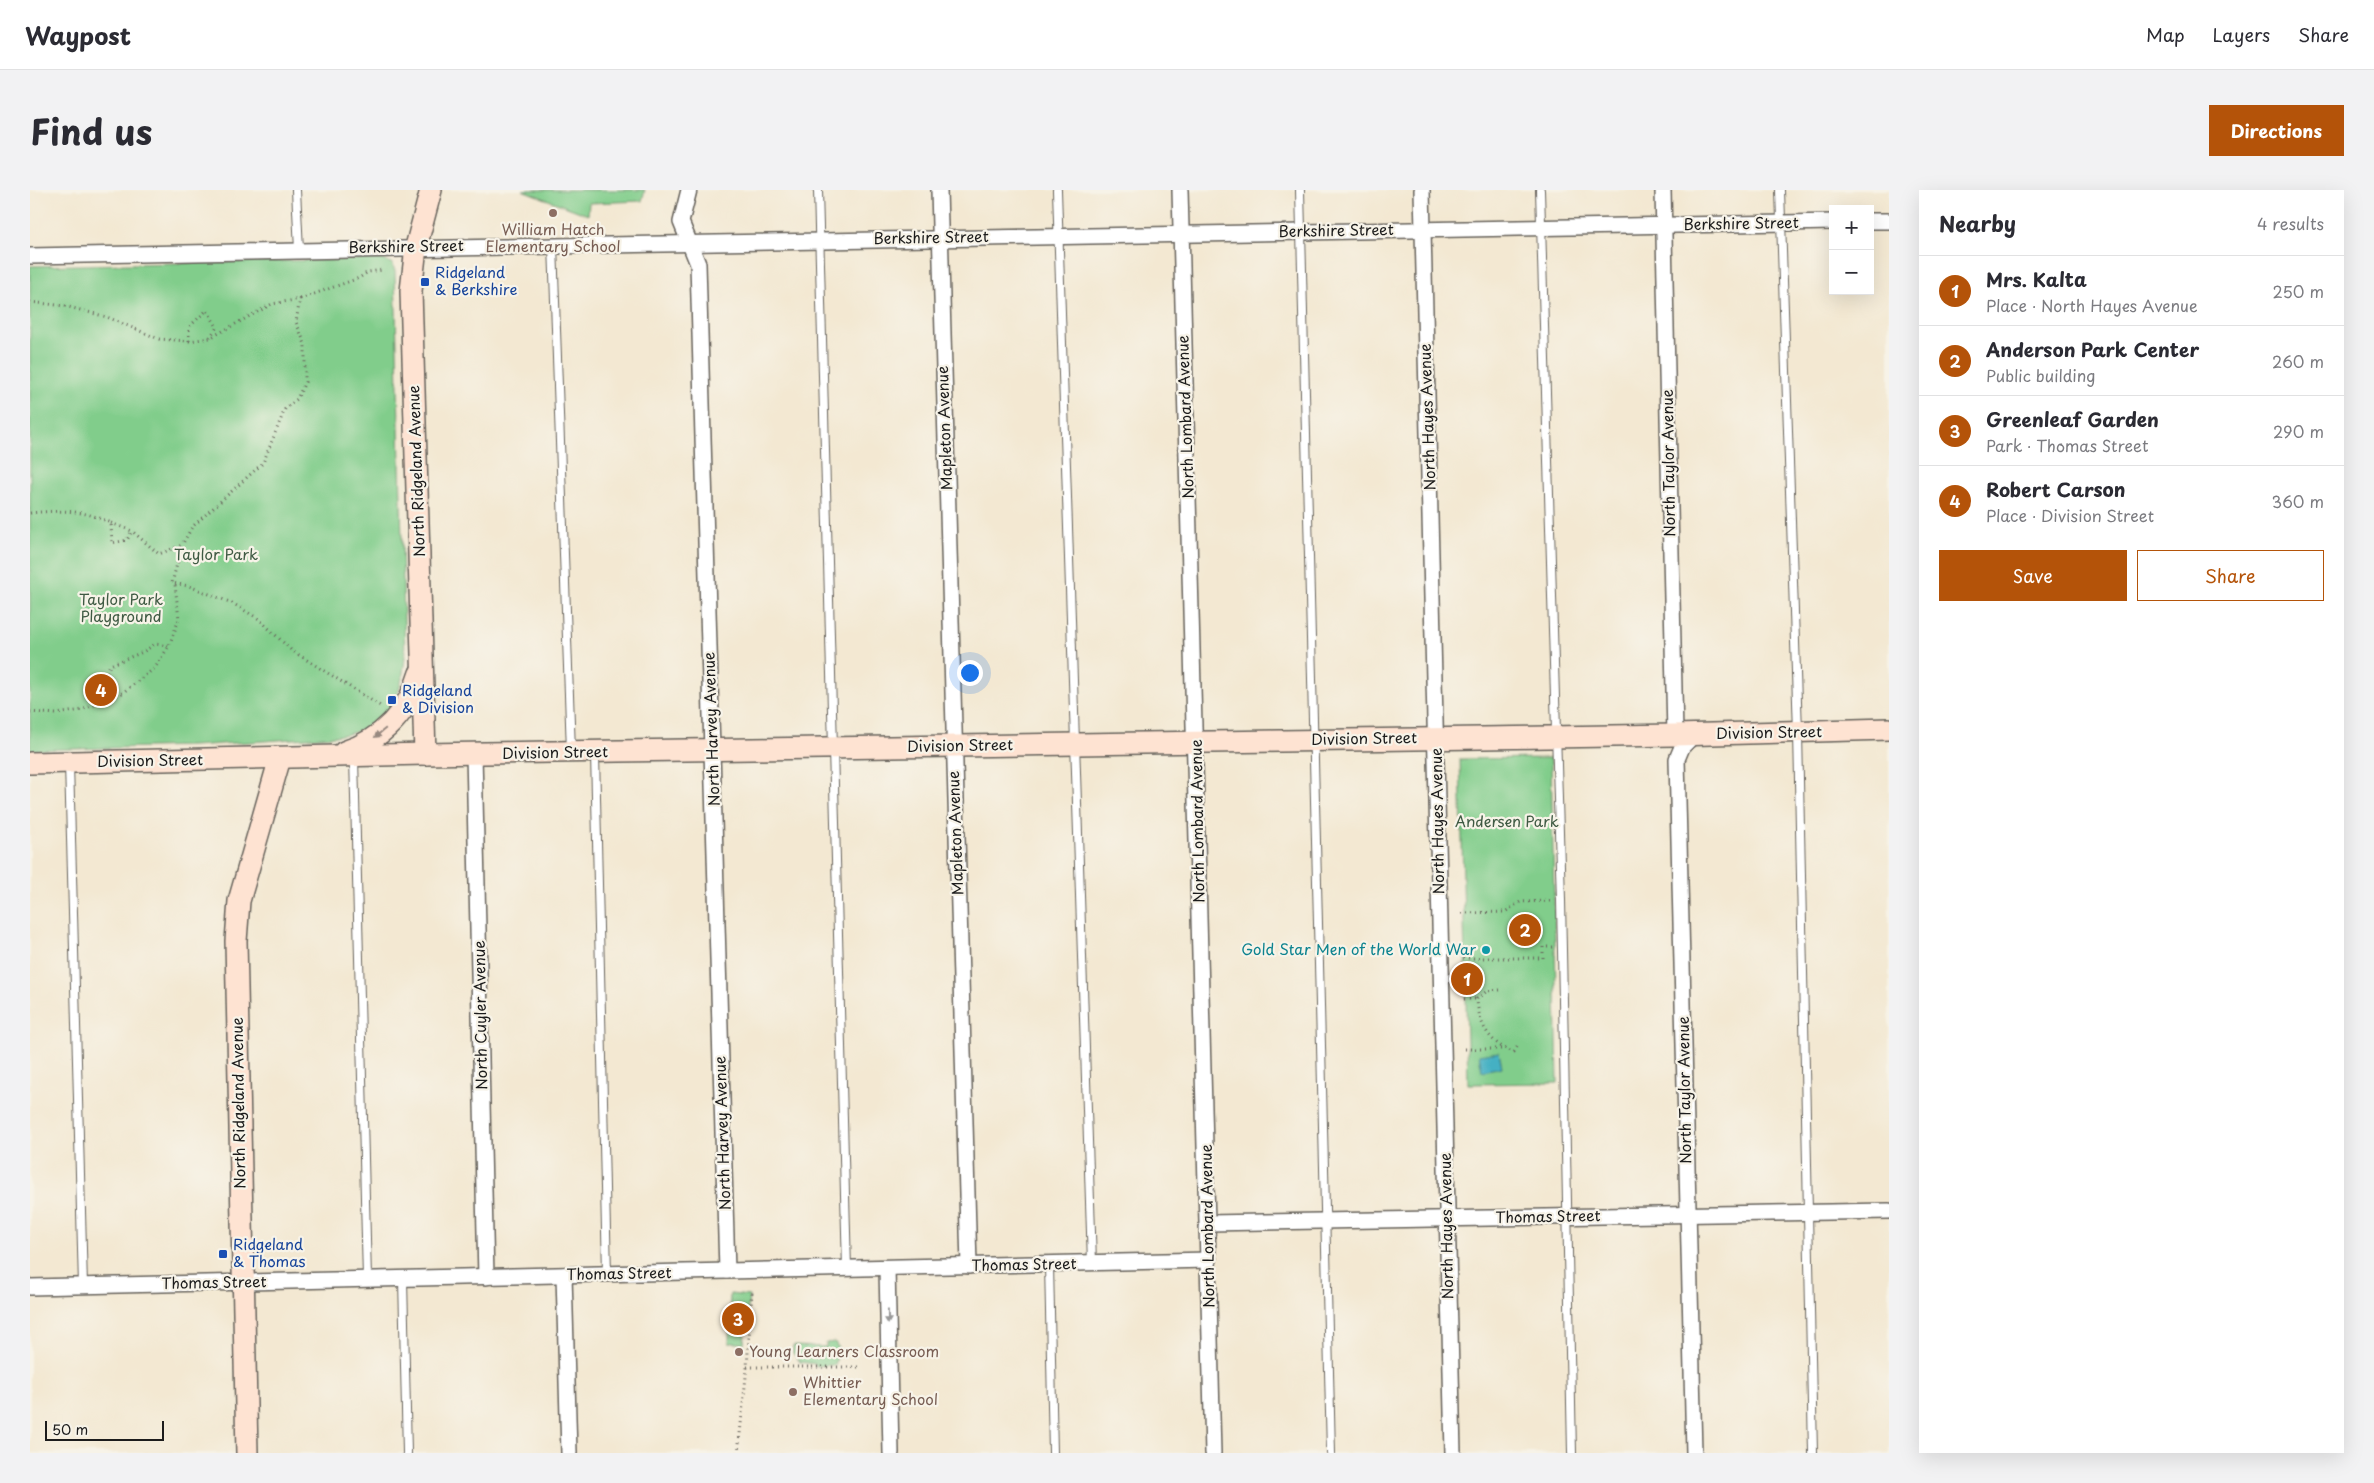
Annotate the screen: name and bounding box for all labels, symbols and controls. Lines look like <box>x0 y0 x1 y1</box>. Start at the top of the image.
text: Waypost <box>25 17 131 53</box>
text: Map <box>2146 21 2185 48</box>
text: Layers <box>2213 21 2270 48</box>
text: Share <box>2298 21 2349 48</box>
text: Find us <box>30 104 152 157</box>
button: Directions <box>2209 105 2344 156</box>
map controls <box>1829 205 1874 295</box>
button: + <box>1829 205 1874 250</box>
marker: William Hatch Elementary School <box>547 207 559 219</box>
text: Nearby <box>1939 207 2016 239</box>
street label: Berkshire Street <box>1683 210 1799 235</box>
text: 4 results <box>2257 211 2324 235</box>
place label: William Hatch Elementary School <box>485 217 621 257</box>
street label: Berkshire Street <box>1278 217 1394 242</box>
street label: Berkshire Street <box>873 224 989 249</box>
street label: Berkshire Street <box>348 233 464 258</box>
button: − <box>1829 250 1874 295</box>
place label: Ridgeland & Berkshire <box>435 260 517 300</box>
text: Mrs. Kalta <box>1986 265 2087 293</box>
marker: Ridgeland & Berkshire <box>419 276 431 288</box>
text: 1 <box>1951 279 1959 303</box>
text: 250 m <box>2273 279 2324 303</box>
text: Place · North Hayes Avenue <box>1986 293 2198 317</box>
street label: North Lombard Avenue <box>1170 335 1199 499</box>
text: Anderson Park Center <box>1986 335 2199 363</box>
street label: North Hayes Avenue <box>1412 343 1441 491</box>
text: 2 <box>1949 349 1961 373</box>
text: 260 m <box>2272 349 2324 373</box>
text: Public building <box>1986 363 2096 387</box>
street label: Mapleton Avenue <box>930 366 957 491</box>
street label: North Ridgeland Avenue <box>401 385 430 557</box>
street label: North Taylor Avenue <box>1655 389 1680 537</box>
text: Greenleaf Garden <box>1986 405 2159 433</box>
text: 3 <box>1950 419 1960 443</box>
text: 290 m <box>2273 419 2324 443</box>
text: Park · Thomas Street <box>1986 433 2149 457</box>
text: Robert Carson <box>1986 475 2125 503</box>
text: 4 <box>1950 489 1960 513</box>
text: 360 m <box>2272 489 2324 513</box>
text: Place · Division Street <box>1986 503 2154 527</box>
park label: Taylor Park <box>174 542 258 565</box>
button: Save <box>1939 550 2127 601</box>
button: Share <box>2137 550 2324 601</box>
park label: Taylor Park Playground <box>79 587 163 627</box>
street label: North Harvey Avenue <box>696 652 725 807</box>
your location <box>957 660 983 686</box>
pin: 4 <box>85 671 117 709</box>
place label: Ridgeland & Division <box>402 678 474 718</box>
marker: Ridgeland & Division <box>386 694 398 706</box>
street label: Division Street <box>1716 719 1822 744</box>
street label: Division Street <box>1311 725 1417 750</box>
one-way arrow <box>374 728 387 739</box>
street label: Division Street <box>907 732 1013 757</box>
street label: Division Street <box>502 739 608 764</box>
street label: North Lombard Avenue <box>1184 739 1209 903</box>
street label: Division Street <box>97 747 203 772</box>
street label: North Hayes Avenue <box>1424 747 1449 895</box>
street label: Mapleton Avenue <box>941 771 968 896</box>
park label: Andersen Park <box>1455 809 1559 832</box>
pin: 2 <box>1509 911 1541 949</box>
place label: Gold Star Men of the World War <box>1241 937 1476 960</box>
street label: North Cuyler Avenue <box>467 940 492 1090</box>
marker: Gold Star Men of the World War <box>1480 944 1492 956</box>
pin: 1 <box>1451 960 1483 998</box>
street label: North Taylor Avenue <box>1671 1016 1696 1164</box>
street label: North Ridgeland Avenue <box>225 1017 250 1189</box>
street label: North Harvey Avenue <box>707 1056 736 1211</box>
street label: North Lombard Avenue <box>1194 1144 1219 1308</box>
street label: North Hayes Avenue <box>1433 1152 1458 1300</box>
street label: Thomas Street <box>1495 1203 1601 1228</box>
place label: Ridgeland & Thomas <box>233 1232 305 1272</box>
marker: Ridgeland & Thomas <box>217 1248 229 1260</box>
street label: Thomas Street <box>971 1251 1077 1276</box>
street label: Thomas Street <box>566 1260 672 1285</box>
street label: Thomas Street <box>161 1269 267 1294</box>
pin: 3 <box>722 1300 754 1338</box>
one-way arrow <box>884 1309 892 1325</box>
place label: Young Learners Classroom <box>749 1339 939 1362</box>
marker: Young Learners Classroom <box>733 1346 745 1358</box>
place label: Whittier Elementary School <box>803 1370 938 1410</box>
marker: Whittier Elementary School <box>787 1386 799 1398</box>
scale bar <box>45 1418 164 1441</box>
text: 50 m <box>52 1419 88 1440</box>

